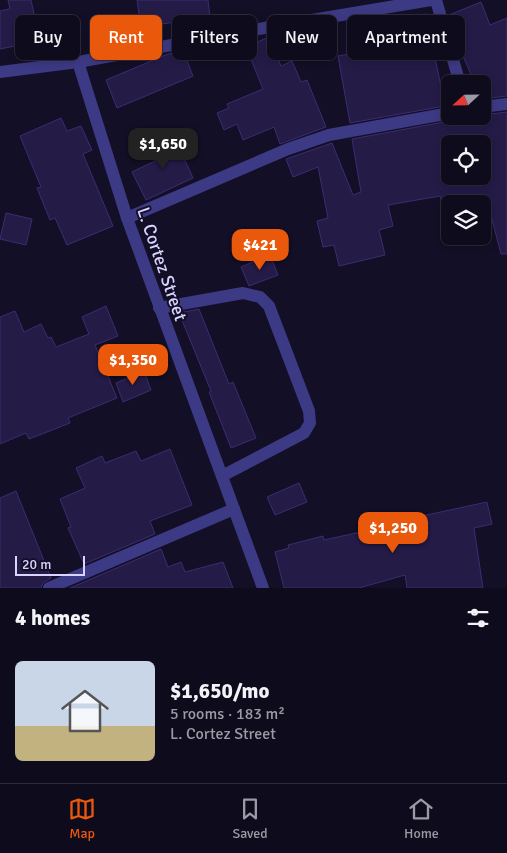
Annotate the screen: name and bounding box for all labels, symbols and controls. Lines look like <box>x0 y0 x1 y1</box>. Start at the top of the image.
chip: Buy <box>15 15 80 60</box>
chip: Rent <box>90 15 162 60</box>
chip: Filters <box>172 15 257 60</box>
chip: New <box>267 15 337 60</box>
chip: Apartment <box>347 15 465 60</box>
north arrow <box>441 75 491 125</box>
map controls <box>441 75 491 245</box>
pin: $1,650 <box>122 128 204 170</box>
text: $1,650 <box>139 134 187 154</box>
button: locate <box>441 135 491 185</box>
button: layers <box>441 195 491 245</box>
street label: L. Cortez Street <box>132 204 192 324</box>
pin: $421 <box>230 228 290 271</box>
text: $421 <box>243 235 277 255</box>
pin: $1,350 <box>92 344 174 386</box>
text: $1,350 <box>109 350 157 370</box>
pin: $1,250 <box>352 512 434 554</box>
text: $1,250 <box>369 518 417 538</box>
scale bar <box>15 553 85 576</box>
text: 20 m <box>22 556 51 573</box>
icon: filters <box>464 604 492 632</box>
text: 4 homes <box>15 605 90 631</box>
text: $1,650/mo <box>170 678 269 704</box>
icon: home <box>55 681 115 741</box>
text: 5 rooms · 183 m² <box>170 704 285 724</box>
text: L. Cortez Street <box>170 724 276 744</box>
tab: Map <box>68 795 96 842</box>
tab: Saved <box>232 795 268 842</box>
tab: Home <box>404 795 439 842</box>

